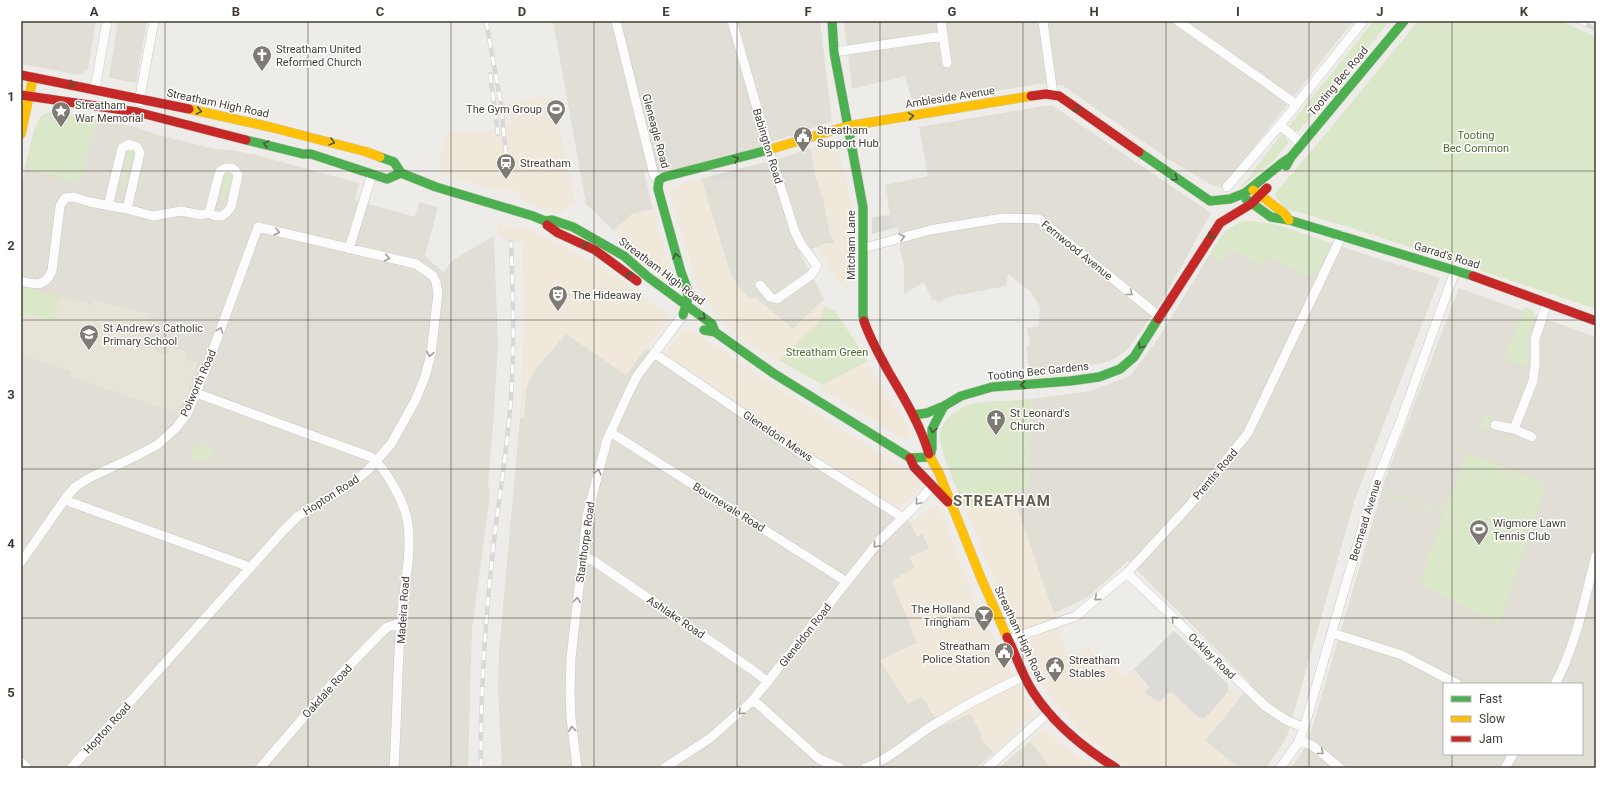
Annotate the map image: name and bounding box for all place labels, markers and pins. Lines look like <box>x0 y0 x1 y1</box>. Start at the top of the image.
place label: Streatham United Reformed Church <box>276 43 362 69</box>
church icon: Streatham United Reformed Church <box>251 44 273 72</box>
sports icon: The Gym Group <box>545 98 567 126</box>
place label: Streatham War Memorial <box>75 99 143 125</box>
place icon: Streatham War Memorial <box>50 100 72 128</box>
place label: The Gym Group <box>466 103 542 116</box>
place label: Streatham Support Hub <box>817 124 879 150</box>
public building icon: Streatham Support Hub <box>792 125 814 153</box>
station icon: Streatham <box>495 152 517 180</box>
place label: Streatham <box>520 157 571 170</box>
theatre icon: The Hideaway <box>547 284 569 312</box>
place label: The Hideaway <box>572 289 642 302</box>
place label: St Andrew's Catholic Primary School <box>103 322 203 348</box>
school or university icon: St Andrew's Catholic Primary School <box>78 323 100 351</box>
place label: St Leonard's Church <box>1010 407 1070 433</box>
church icon: St Leonard's Church <box>985 408 1007 436</box>
place label: Wigmore Lawn Tennis Club <box>1493 517 1566 543</box>
sports icon: Wigmore Lawn Tennis Club <box>1468 518 1490 546</box>
place label: The Holland Tringham <box>911 603 970 629</box>
bar icon: The Holland Tringham <box>973 604 995 632</box>
place label: Streatham Police Station <box>922 640 990 666</box>
public building icon: Streatham Police Station <box>993 641 1015 669</box>
place label: Streatham Stables <box>1069 654 1120 680</box>
public building icon: Streatham Stables <box>1044 655 1066 683</box>

